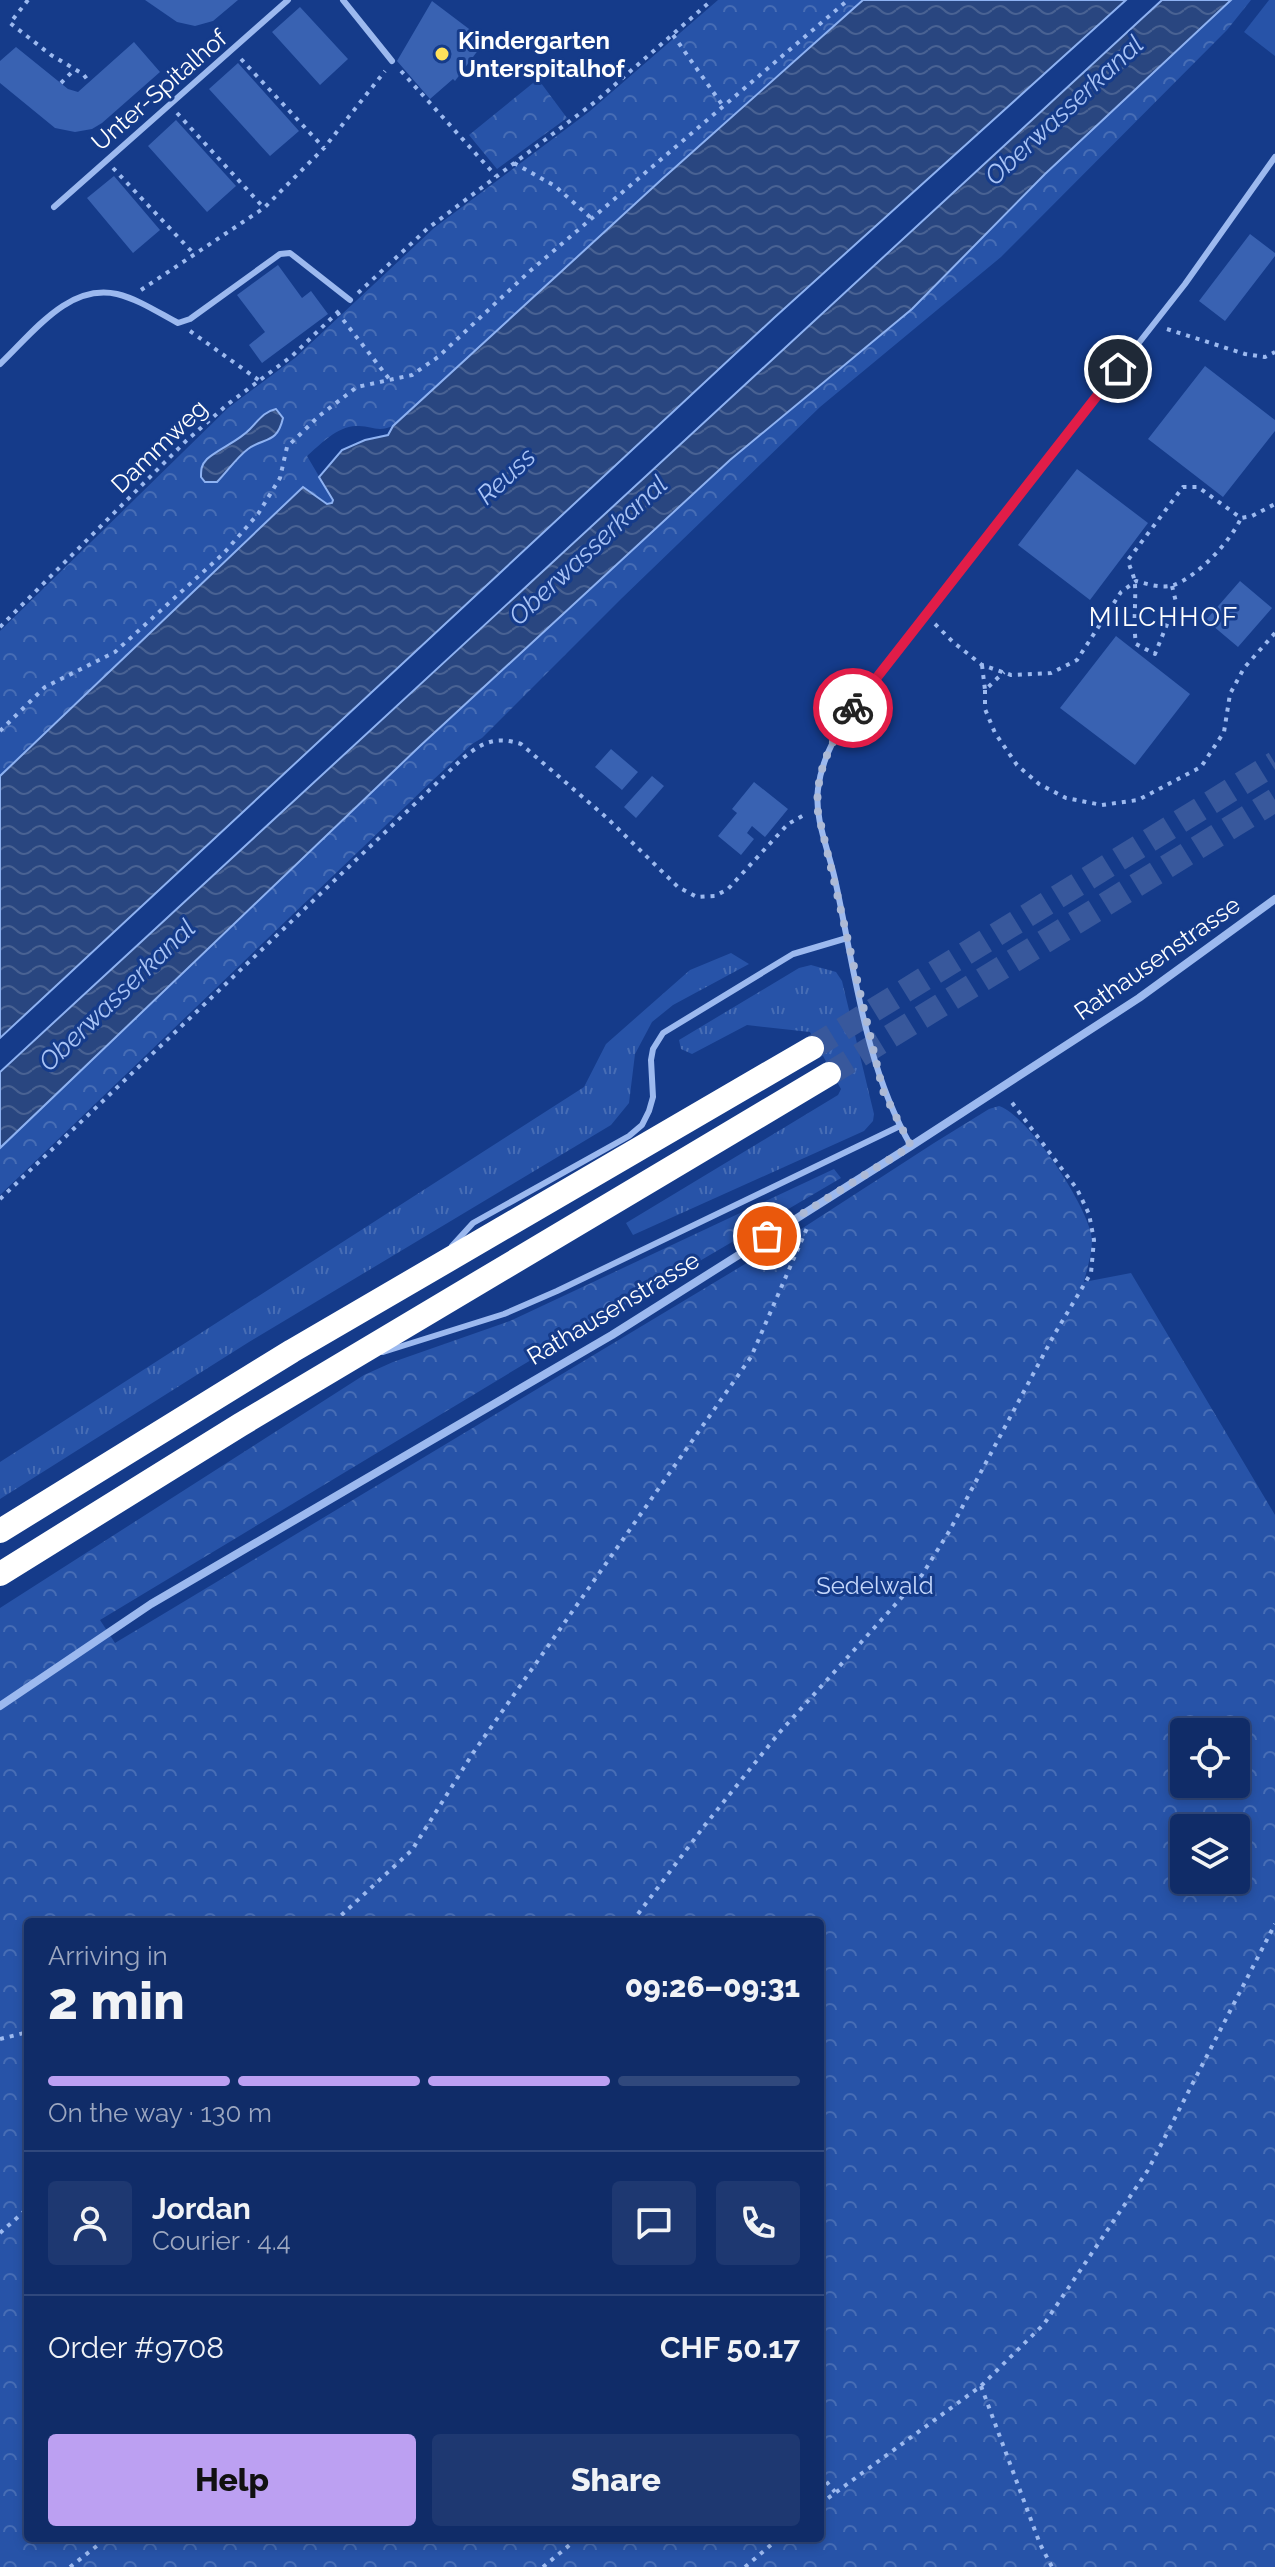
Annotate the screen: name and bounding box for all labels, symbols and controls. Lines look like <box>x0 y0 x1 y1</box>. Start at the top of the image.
street label: Unter-Spitalhof <box>85 23 233 157</box>
place label: Kindergarten Unterspitalhof <box>458 26 626 83</box>
water label: Oberwasserkanal <box>979 29 1149 191</box>
marker: Kindergarten Unterspitalhof <box>433 45 451 63</box>
pin <box>1084 335 1152 403</box>
icon: home <box>1096 347 1140 391</box>
street label: Dammweg <box>105 393 213 499</box>
water label: Reuss <box>471 441 541 511</box>
water label: Oberwasserkanal <box>503 469 673 631</box>
district label: MILCHHOF <box>1089 602 1239 632</box>
courier <box>813 668 893 748</box>
icon: bike <box>831 686 875 730</box>
street label: Rathausenstrasse <box>1068 890 1246 1026</box>
water label: Oberwasserkanal <box>33 913 201 1077</box>
pin <box>733 1202 801 1270</box>
icon: bag <box>745 1214 789 1258</box>
street label: Rathausenstrasse <box>522 1245 704 1371</box>
park label: Sedelwald <box>816 1571 934 1600</box>
map controls <box>1170 1718 1250 1894</box>
button: locate <box>1170 1718 1250 1798</box>
button: layers <box>1170 1814 1250 1894</box>
text: Arriving in <box>48 1941 168 1971</box>
text: 09:26–09:31 <box>625 1969 800 2004</box>
text: 2 min <box>48 1970 185 2031</box>
text: On the way · 130 m <box>48 2098 272 2128</box>
button: person <box>48 2181 132 2265</box>
button: chat <box>612 2181 696 2265</box>
button: phone <box>716 2181 800 2265</box>
text: Jordan <box>152 2191 251 2226</box>
text: Courier · 4.4 <box>152 2226 291 2256</box>
text: Order #9708 <box>48 2330 224 2365</box>
text: CHF 50.17 <box>660 2330 800 2365</box>
button: Help <box>48 2434 416 2526</box>
button: Share <box>432 2434 800 2526</box>

